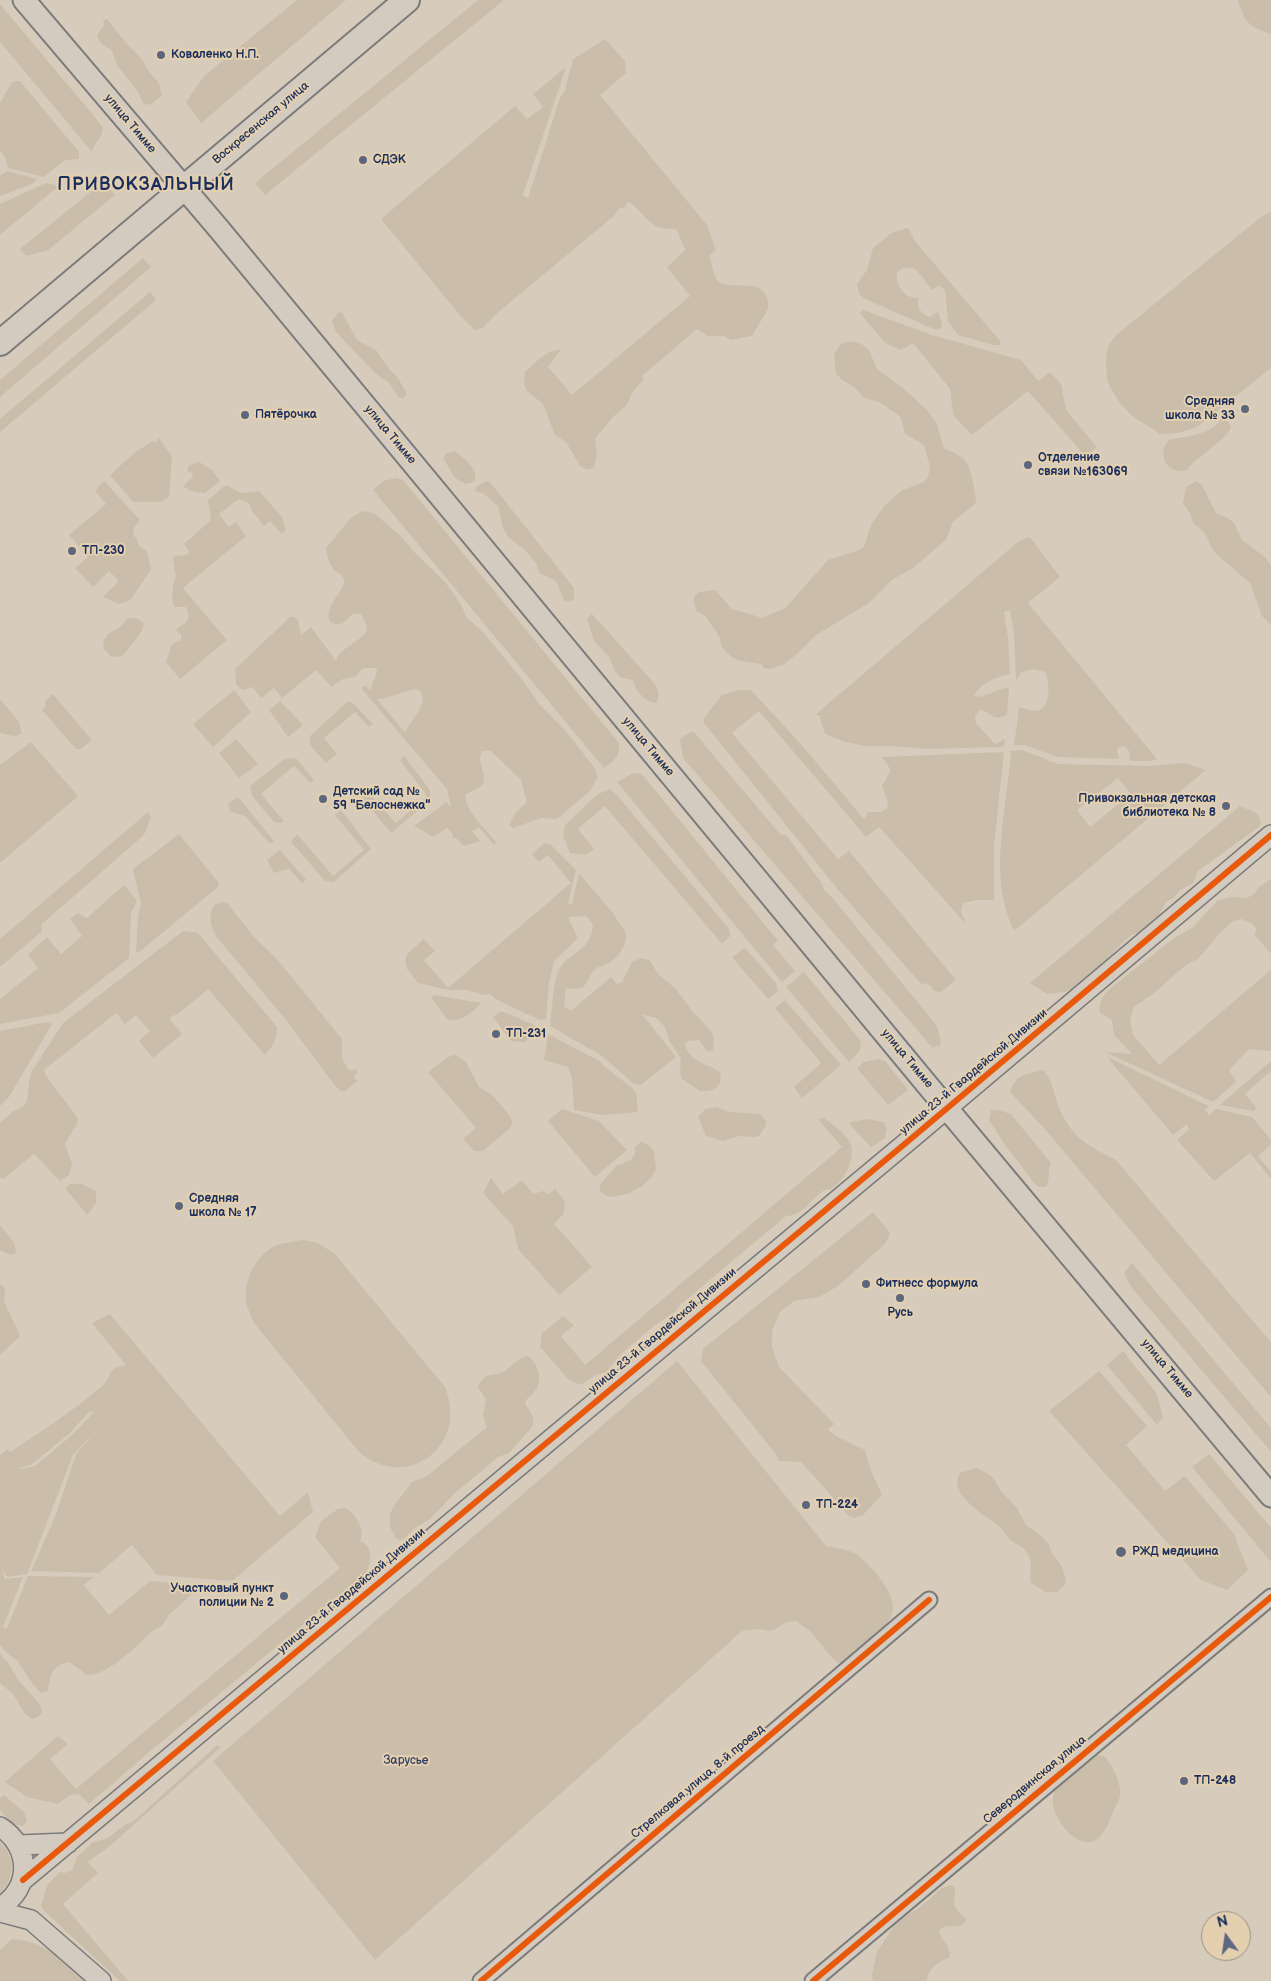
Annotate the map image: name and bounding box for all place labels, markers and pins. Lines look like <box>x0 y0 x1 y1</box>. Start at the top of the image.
place label: Коваленко Н.П. <box>171 48 259 62</box>
marker: Коваленко Н.П. <box>155 49 167 61</box>
place label: СДЭК <box>373 153 406 167</box>
marker: СДЭК <box>357 154 369 166</box>
place label: Средняя школа № 33 <box>1165 395 1235 423</box>
marker: Средняя школа № 33 <box>1239 403 1251 415</box>
place label: Пятёрочка <box>255 408 317 422</box>
marker: Пятёрочка <box>239 409 251 421</box>
place label: Отделение связи №163069 <box>1038 451 1128 479</box>
marker: Отделение связи №163069 <box>1022 459 1034 471</box>
place label: ТП-230 <box>82 544 125 558</box>
marker: ТП-230 <box>66 545 78 557</box>
place label: Детский сад № 59 "Белоснежка" <box>333 785 430 813</box>
place label: Привокзальная детская библиотека № 8 <box>1078 792 1216 820</box>
marker: Детский сад № 59 "Белоснежка" <box>317 793 329 805</box>
marker: Привокзальная детская библиотека № 8 <box>1220 800 1232 812</box>
place label: ТП-231 <box>506 1027 546 1041</box>
marker: ТП-231 <box>490 1028 502 1040</box>
place label: Средняя школа № 17 <box>189 1192 257 1220</box>
marker: Средняя школа № 17 <box>173 1200 185 1212</box>
place label: Фитнесс формула <box>876 1277 978 1291</box>
marker: Фитнесс формула <box>860 1278 872 1290</box>
marker: Русь <box>894 1292 906 1304</box>
place label: Русь <box>887 1306 913 1320</box>
place label: ТП-224 <box>816 1498 858 1512</box>
marker: ТП-224 <box>800 1499 812 1511</box>
marker: РЖД медицина <box>1114 1545 1128 1559</box>
place label: РЖД медицина <box>1132 1545 1219 1559</box>
place label: Участковый пункт полиции № 2 <box>171 1582 274 1610</box>
marker: Участковый пункт полиции № 2 <box>278 1590 290 1602</box>
place label: ТП-248 <box>1194 1774 1236 1788</box>
marker: ТП-248 <box>1178 1775 1190 1787</box>

